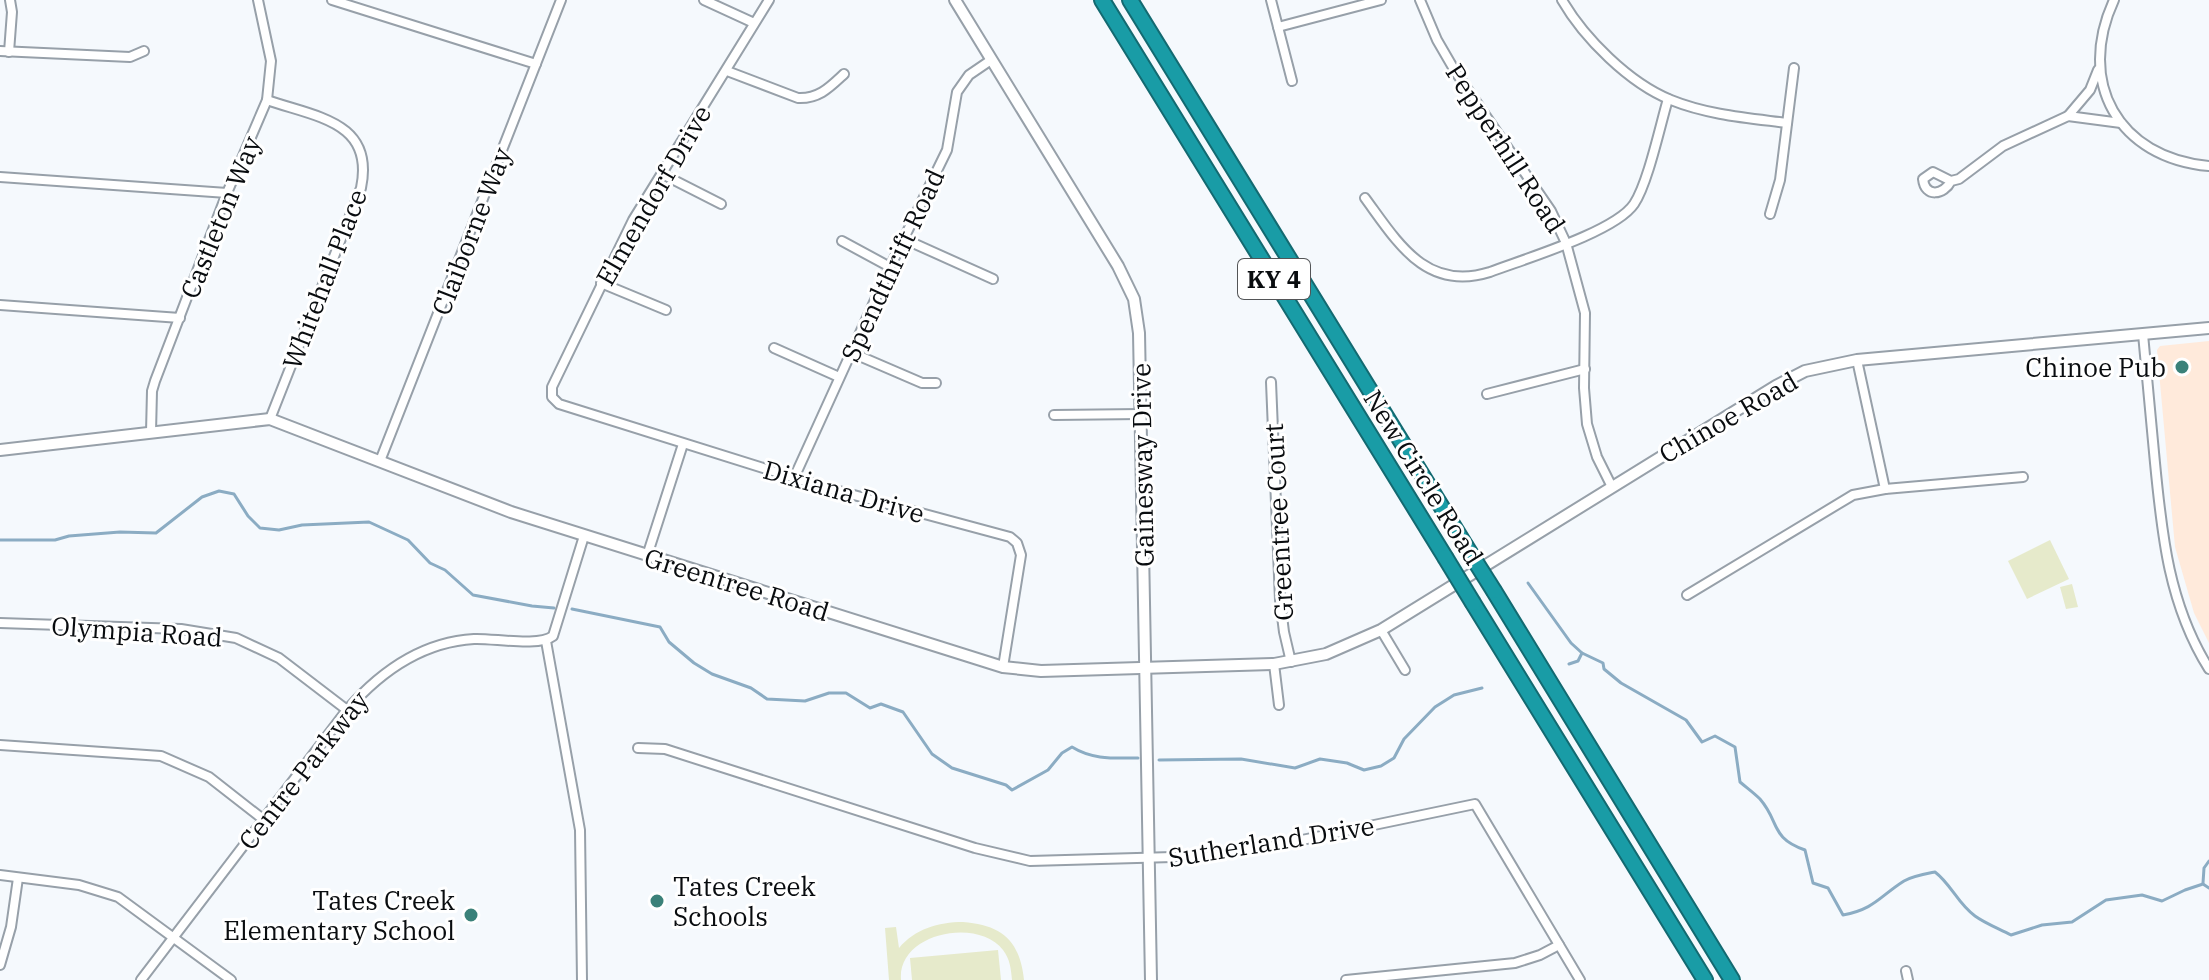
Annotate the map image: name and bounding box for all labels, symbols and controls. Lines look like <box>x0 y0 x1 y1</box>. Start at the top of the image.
street label: Pepperhill Road <box>1439 57 1573 239</box>
street label: Elmendorf Drive <box>588 99 718 291</box>
street label: Castleton Way <box>172 131 268 303</box>
street label: Claiborne Way <box>423 142 519 320</box>
street label: Spendthrift Road <box>832 163 952 367</box>
street label: Whitehall Place <box>274 184 374 374</box>
road number: KY 4 <box>1238 259 1310 299</box>
place label: Chinoe Pub <box>2025 350 2166 384</box>
marker: Chinoe Pub <box>2173 358 2191 376</box>
street label: Gainesway Drive <box>1123 363 1161 567</box>
street label: Chinoe Road <box>1652 364 1804 470</box>
street label: New Circle Road <box>1357 383 1491 571</box>
street label: Greentree Court <box>1256 422 1300 622</box>
street label: Dixiana Drive <box>760 452 928 530</box>
street label: Greentree Road <box>641 540 833 628</box>
street label: Olympia Road <box>50 608 224 654</box>
street label: Centre Parkway <box>230 684 376 856</box>
street label: Sutherland Drive <box>1165 808 1377 874</box>
place label: Tates Creek Schools <box>673 869 816 933</box>
place label: Tates Creek Elementary School <box>223 883 455 947</box>
marker: Tates Creek Schools <box>648 892 666 910</box>
marker: Tates Creek Elementary School <box>462 906 480 924</box>

